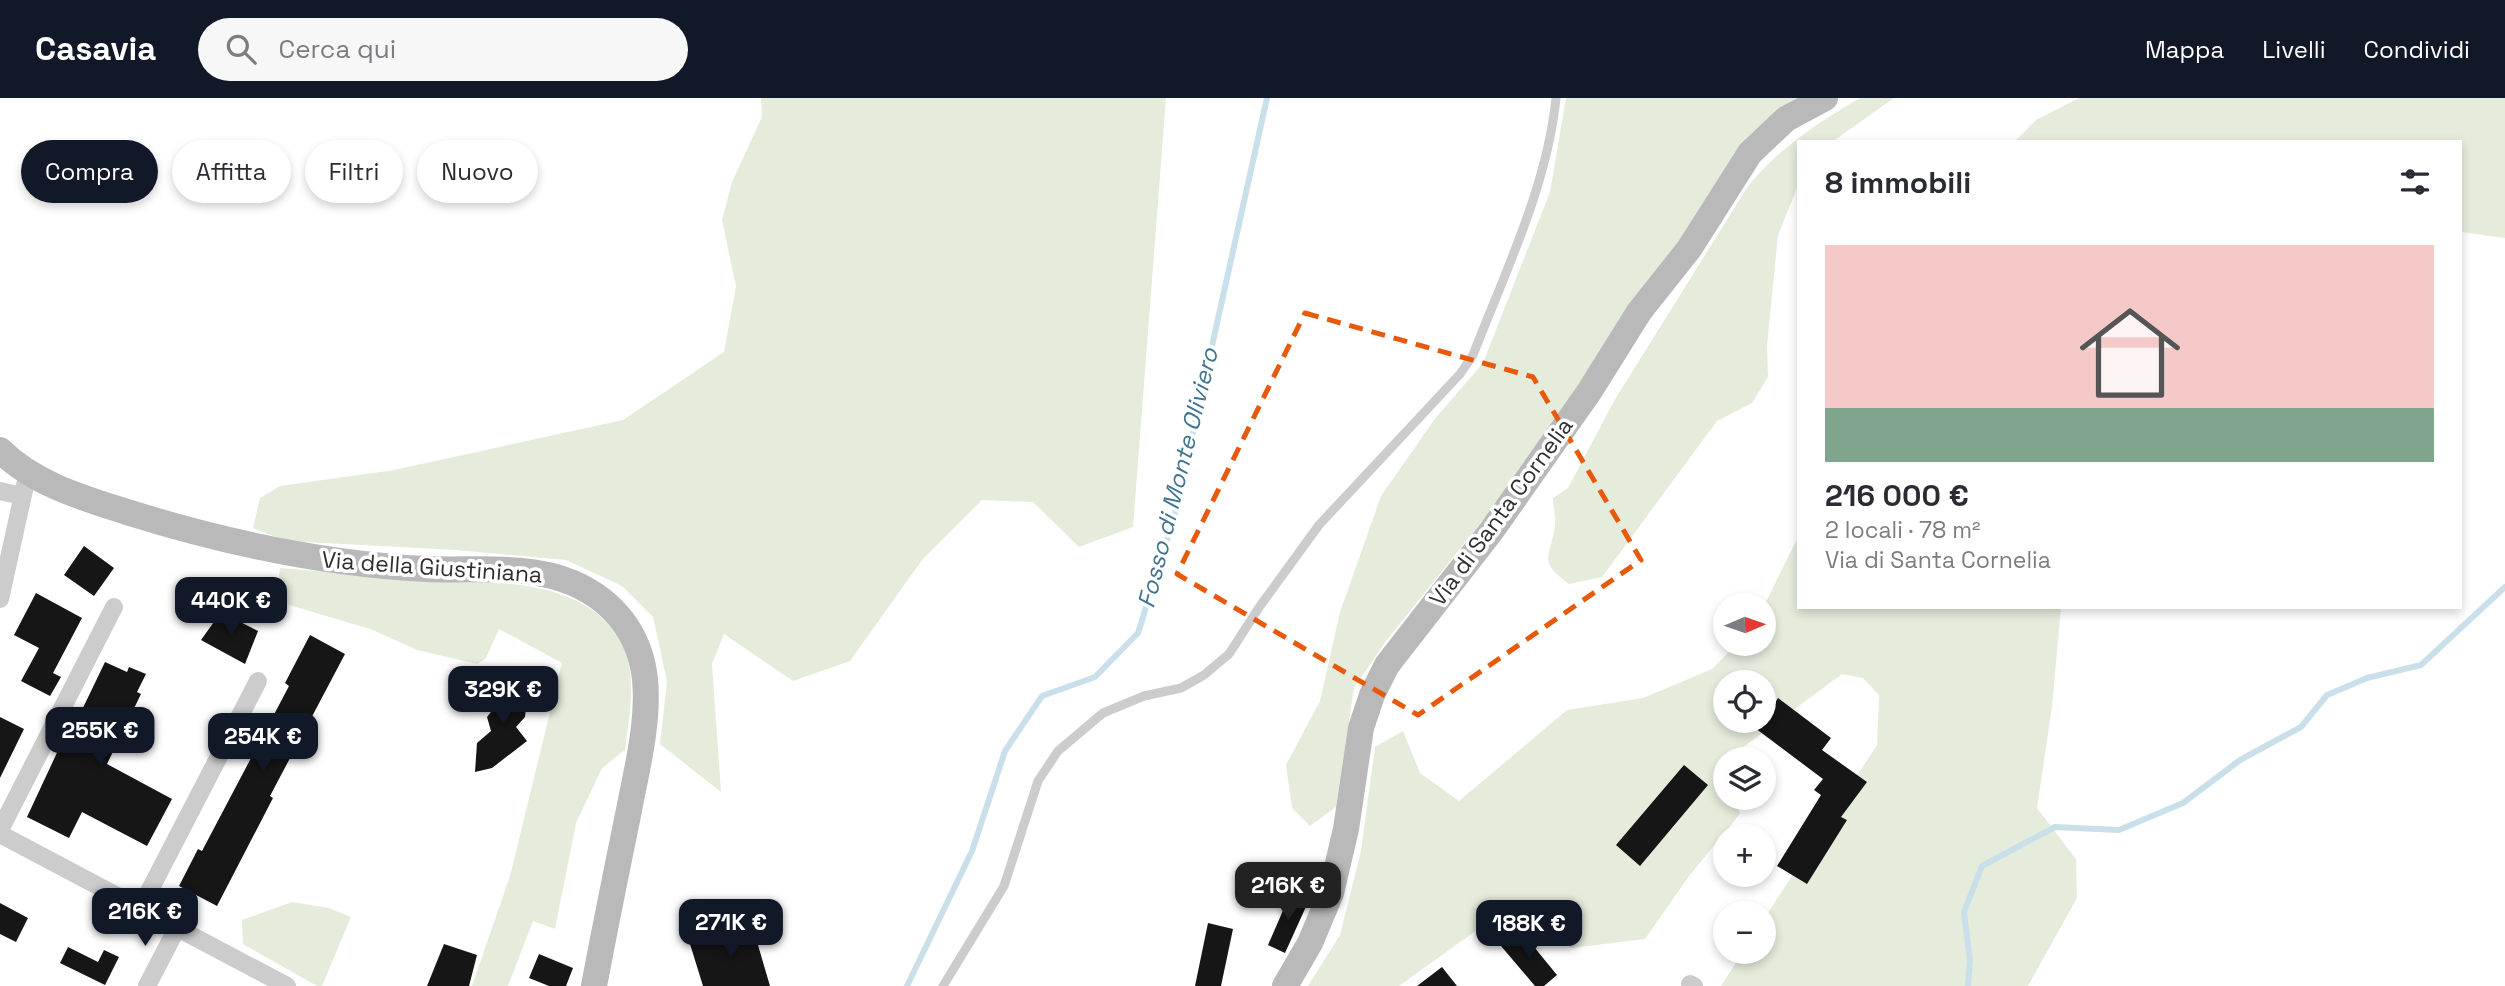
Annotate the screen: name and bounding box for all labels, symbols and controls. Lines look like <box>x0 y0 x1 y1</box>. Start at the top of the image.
search box <box>198 18 688 81</box>
text: Casavia <box>35 28 156 70</box>
icon: search <box>222 30 260 68</box>
text: Cerca qui <box>278 32 396 66</box>
text: Mappa <box>2145 34 2224 65</box>
text: Livelli <box>2262 34 2326 65</box>
text: Condividi <box>2364 34 2470 65</box>
chip: Compra <box>21 140 158 203</box>
chip: Affitta <box>172 140 291 203</box>
chip: Filtri <box>305 140 403 203</box>
chip: Nuovo <box>417 140 538 203</box>
text: 8 immobili <box>1825 163 1971 202</box>
icon: filters <box>2396 163 2434 201</box>
icon: home <box>2067 290 2193 416</box>
water label: Fosso di Monte Oliviero <box>1130 344 1225 611</box>
street label: Via di Santa Cornelia <box>1422 412 1580 612</box>
text: 216 000 € <box>1825 476 1969 515</box>
text: 2 locali · 78 m² <box>1825 515 1980 545</box>
street label: Via della Giustiniana <box>321 544 543 590</box>
text: Via di Santa Cornelia <box>1825 545 2051 575</box>
pin: 440K € <box>174 578 288 637</box>
text: 440K € <box>191 585 271 615</box>
north arrow <box>1713 593 1776 656</box>
map controls <box>1713 593 1776 964</box>
pin: 329K € <box>446 666 560 726</box>
button: locate <box>1713 670 1776 733</box>
text: 329K € <box>464 674 542 704</box>
pin: 255K € <box>43 708 157 767</box>
pin: 254K € <box>206 714 320 773</box>
text: 255K € <box>61 715 139 745</box>
text: 254K € <box>224 721 302 751</box>
button: layers <box>1713 747 1776 810</box>
button: + <box>1713 824 1776 887</box>
pin: 216K € <box>1231 862 1345 922</box>
text: 216K € <box>1251 870 1325 900</box>
pin: 216K € <box>88 888 202 948</box>
text: 216K € <box>108 896 182 926</box>
pin: 271K € <box>674 900 788 959</box>
pin: 188K € <box>1472 900 1586 960</box>
button: − <box>1713 901 1776 964</box>
text: 271K € <box>695 907 767 937</box>
text: 188K € <box>1492 908 1566 938</box>

